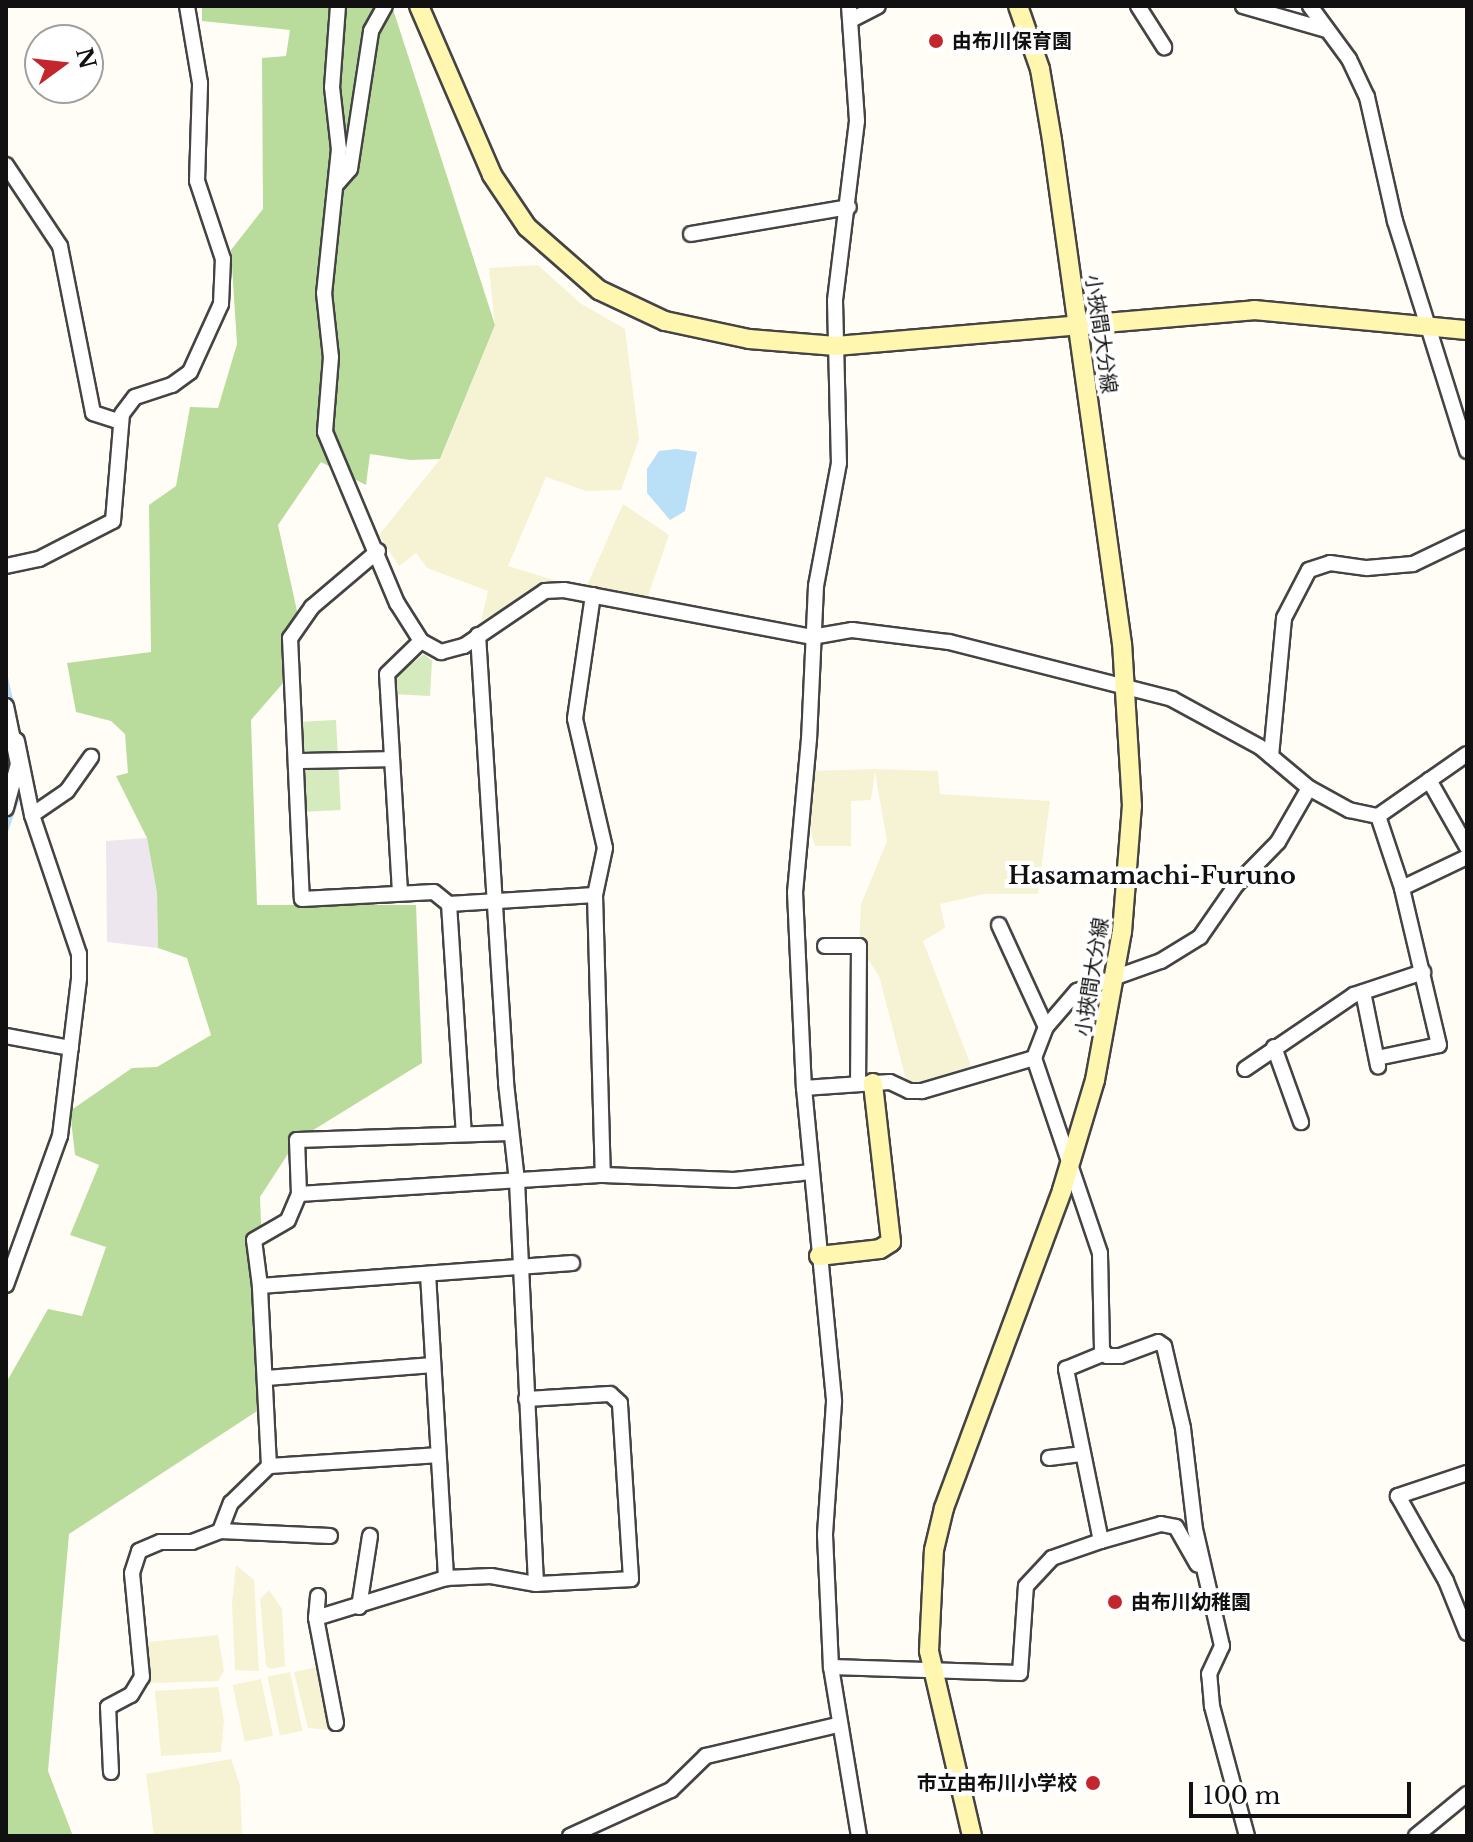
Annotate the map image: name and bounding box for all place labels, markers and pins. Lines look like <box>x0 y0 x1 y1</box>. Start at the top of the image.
place label: 由布川保育園 <box>952 29 1072 53</box>
marker: 由布川保育園 <box>927 32 945 50</box>
place label: 由布川幼稚園 <box>1131 1590 1251 1614</box>
marker: 由布川幼稚園 <box>1106 1593 1124 1611</box>
place label: 市立由布川小学校 <box>917 1771 1077 1795</box>
marker: 市立由布川小学校 <box>1084 1774 1102 1792</box>

